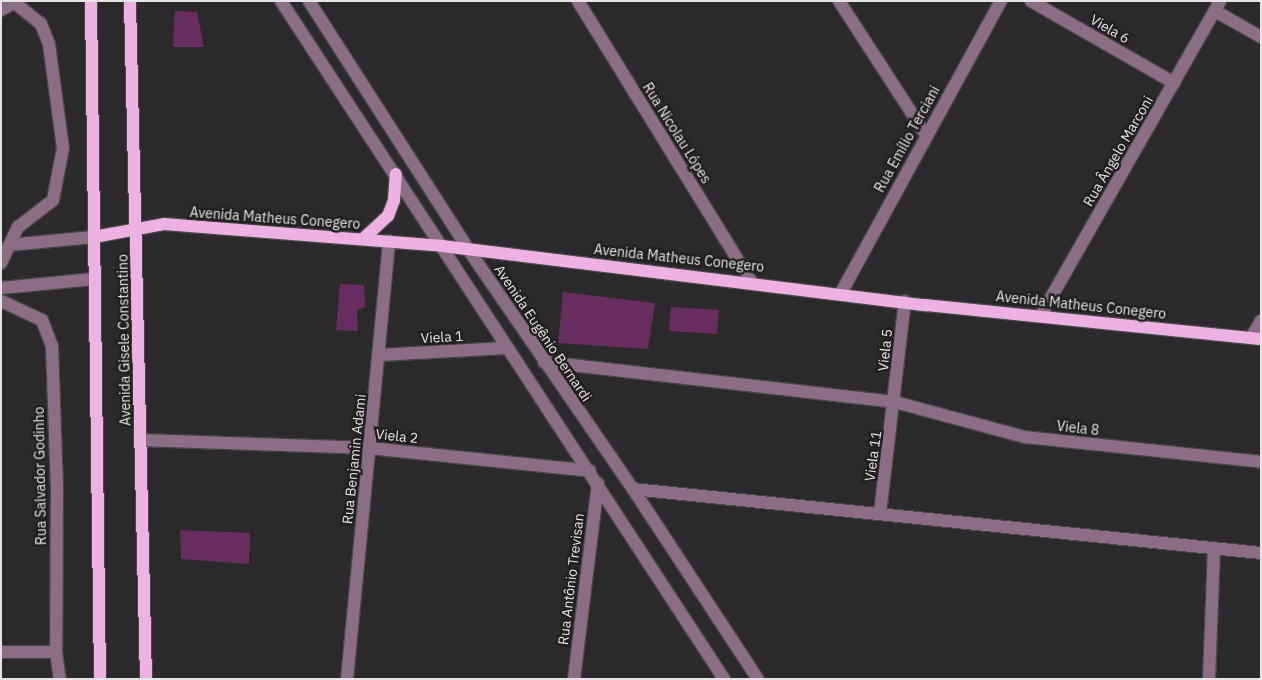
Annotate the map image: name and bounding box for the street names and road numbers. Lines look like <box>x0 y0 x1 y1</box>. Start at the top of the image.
street label: Viela 6 <box>1087 11 1133 47</box>
street label: Rua Nicolau Lópes <box>639 79 715 187</box>
street label: Rua Emílio Terciani <box>871 83 943 195</box>
street label: Rua Ângelo Marconi <box>1080 93 1156 209</box>
street label: Avenida Matheus Conegero <box>189 204 361 232</box>
street label: Avenida Matheus Conegero <box>593 241 765 275</box>
street label: Avenida Gisele Constantino <box>114 254 134 426</box>
street label: Avenida Eugênio Bernardi <box>491 261 595 405</box>
street label: Avenida Matheus Conegero <box>995 288 1167 322</box>
street label: Viela 1 <box>420 327 464 347</box>
street label: Viela 5 <box>874 328 896 372</box>
street label: Rua Benjamin Adami <box>339 393 369 525</box>
street label: Rua Salvador Godinho <box>30 407 50 545</box>
street label: Viela 8 <box>1056 417 1100 439</box>
street label: Viela 2 <box>375 425 419 447</box>
street label: Viela 11 <box>861 430 885 482</box>
street label: Rua Antônio Trevisan <box>555 512 587 646</box>

